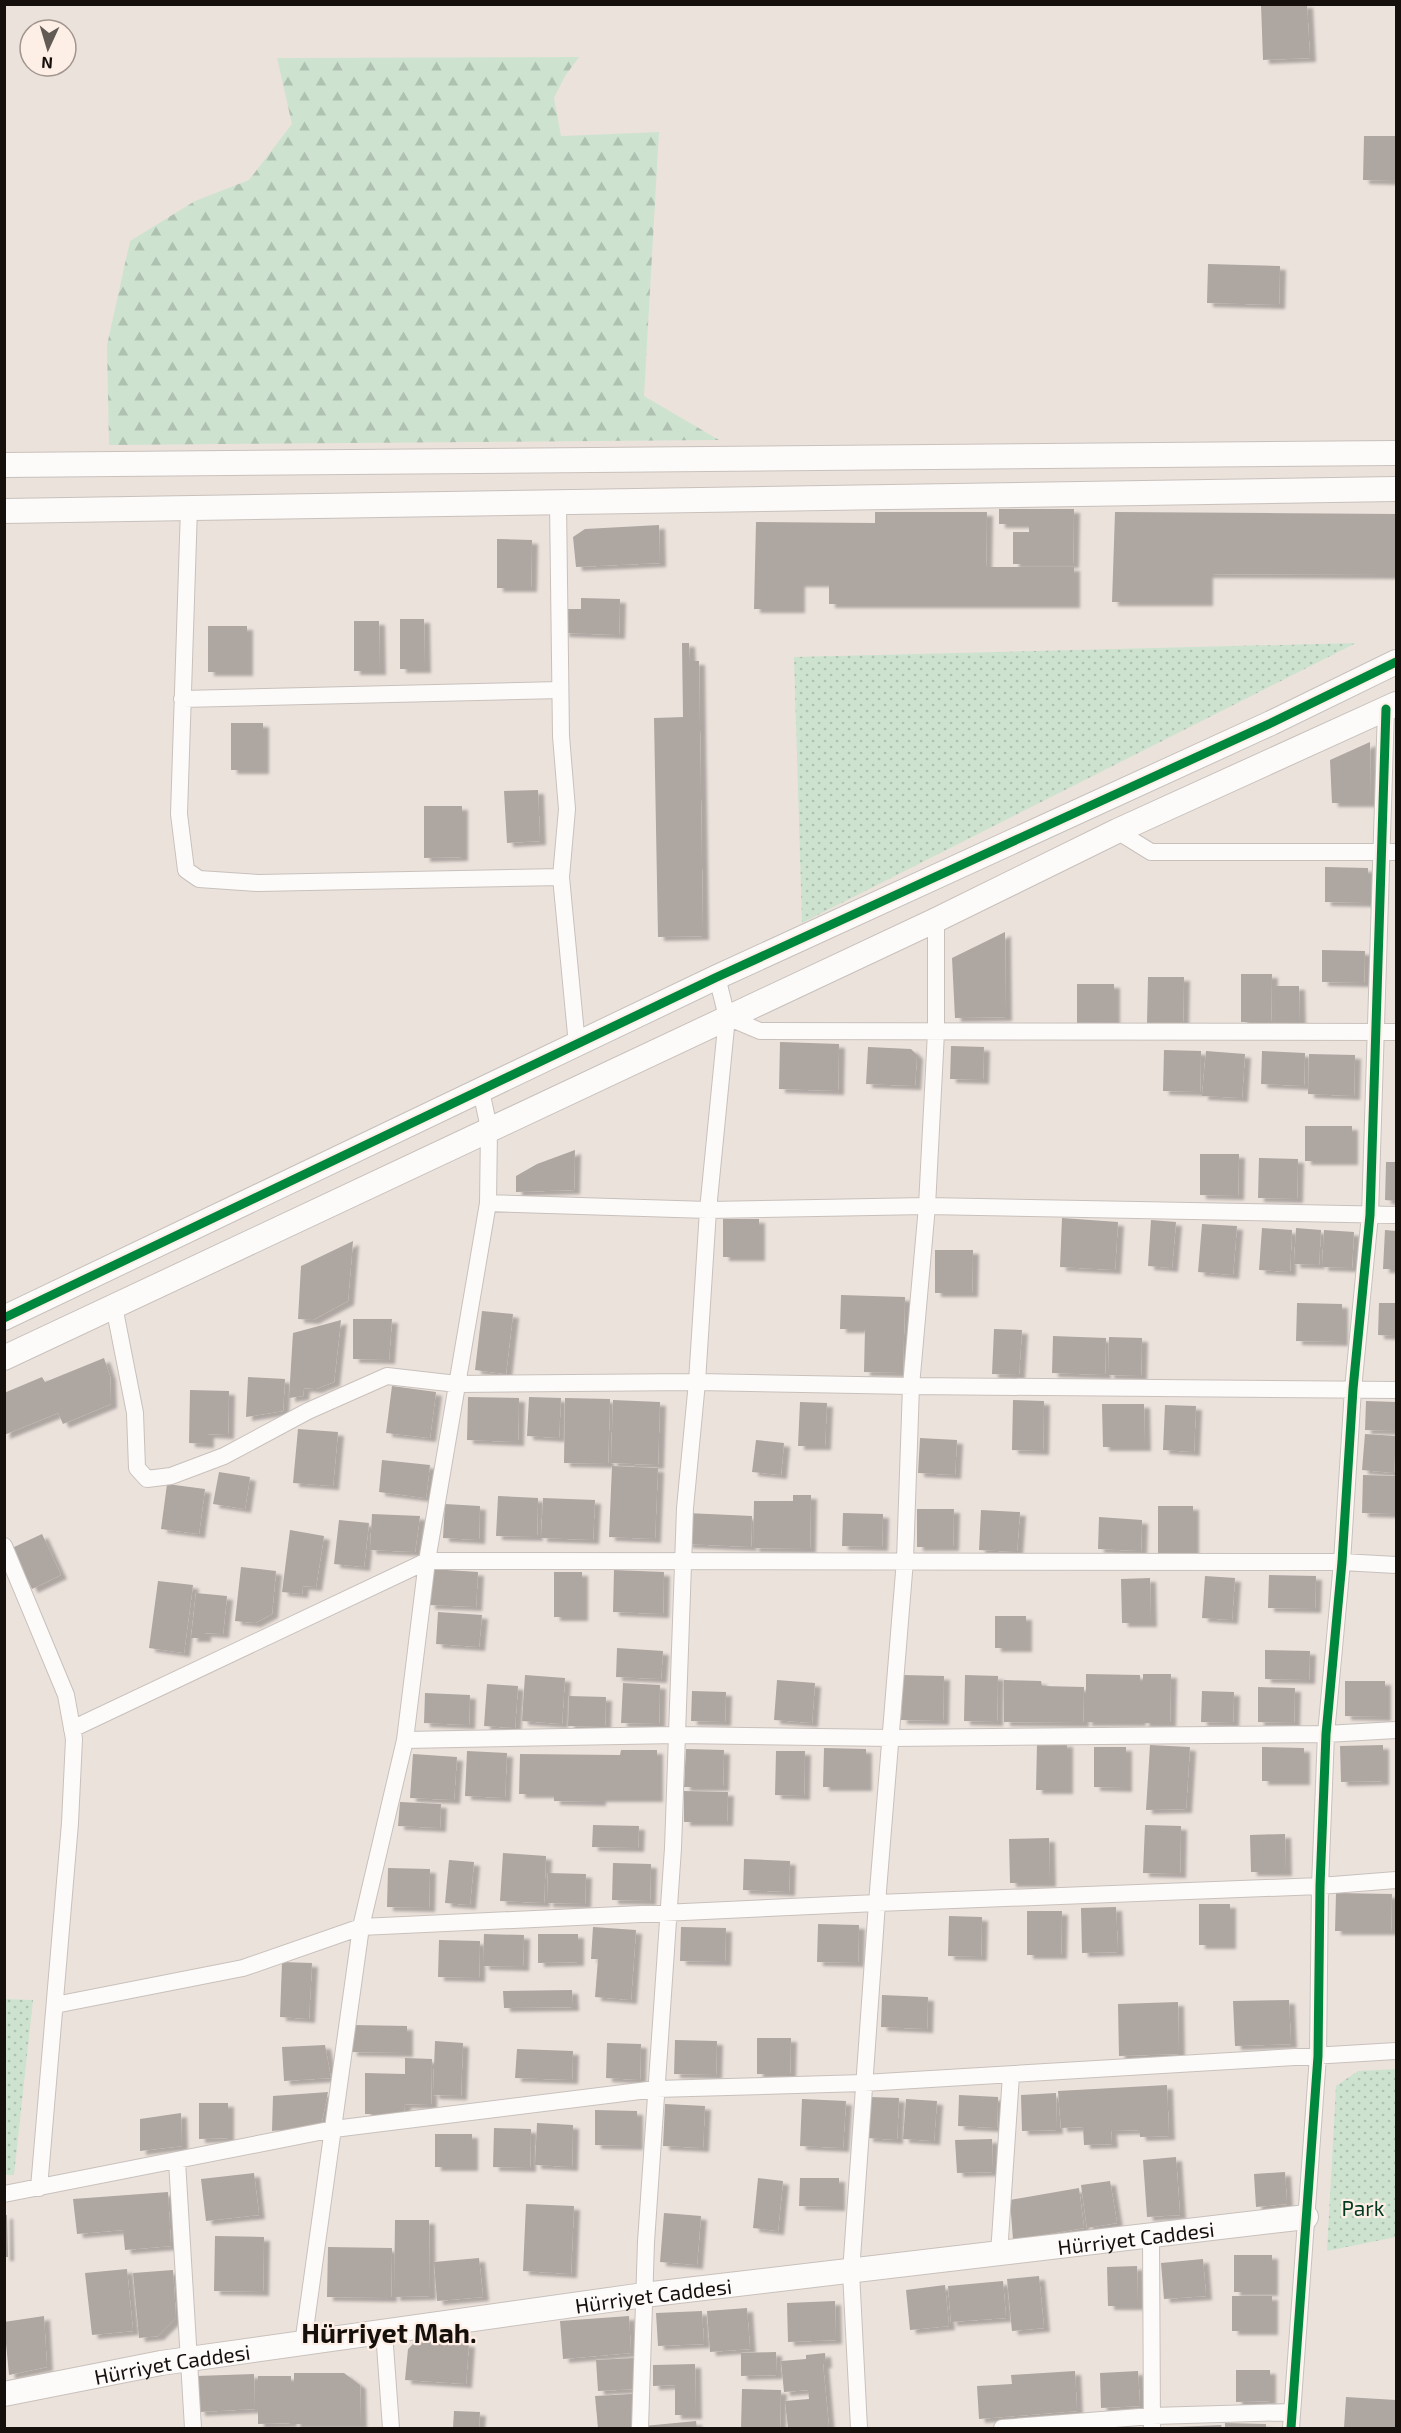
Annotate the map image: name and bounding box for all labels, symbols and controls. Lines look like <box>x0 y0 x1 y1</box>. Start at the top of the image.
north arrow <box>18 18 78 78</box>
text: N <box>40 54 53 73</box>
park label: Park <box>1342 2195 1385 2220</box>
street label: Hürriyet Caddesi <box>1056 2215 1216 2259</box>
street label: Hürriyet Caddesi <box>573 2272 733 2317</box>
district label: Hürriyet Mah. <box>301 2316 477 2349</box>
street label: Hürriyet Caddesi <box>92 2338 252 2388</box>

